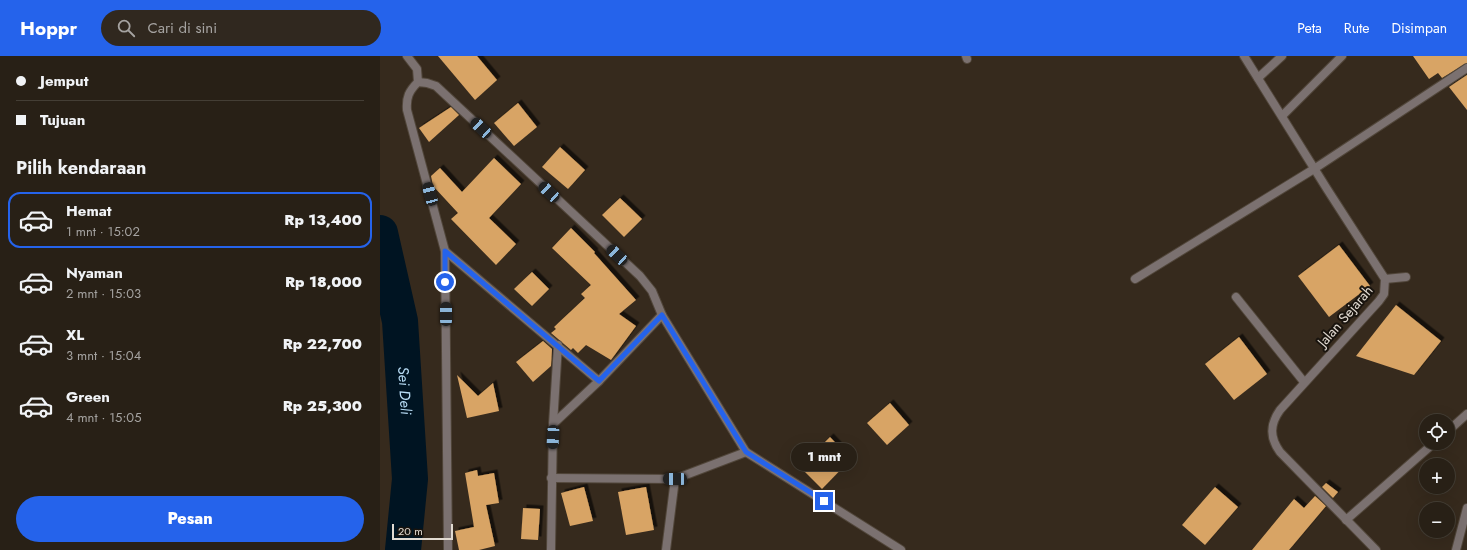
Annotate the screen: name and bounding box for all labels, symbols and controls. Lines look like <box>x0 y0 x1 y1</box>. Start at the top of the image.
search box <box>101 10 381 46</box>
text: Hoppr <box>20 15 77 42</box>
icon: search <box>115 17 137 39</box>
text: Cari di sini <box>147 17 217 39</box>
text: Peta <box>1297 18 1322 38</box>
text: Rute <box>1344 18 1370 38</box>
text: Disimpan <box>1392 18 1447 38</box>
text: Jemput <box>40 70 89 92</box>
text: Tujuan <box>40 109 85 131</box>
car <box>468 115 494 141</box>
text: Pilih kendaraan <box>16 155 146 181</box>
car <box>536 179 562 205</box>
car <box>421 181 439 207</box>
text: Hemat <box>66 200 112 222</box>
icon: car <box>18 202 54 238</box>
text: Rp 13,400 <box>284 209 362 231</box>
text: 1 mnt · 15:02 <box>66 222 140 241</box>
car <box>604 242 630 268</box>
text: Nyaman <box>66 262 123 284</box>
icon: car <box>18 264 54 300</box>
text: Rp 18,000 <box>285 271 362 293</box>
route start <box>436 273 454 291</box>
street label: Jalan Sejarah <box>1311 281 1377 353</box>
text: 2 mnt · 15:03 <box>66 284 141 303</box>
car <box>440 302 452 326</box>
text: XL <box>66 324 84 346</box>
icon: car <box>18 326 54 362</box>
text: Rp 22,700 <box>283 333 362 355</box>
text: 3 mnt · 15:04 <box>66 346 141 365</box>
water label: Sei Deli <box>392 366 417 416</box>
text: Green <box>66 386 110 408</box>
icon: car <box>18 388 54 424</box>
text: Rp 25,300 <box>283 395 362 417</box>
text: 4 mnt · 15:05 <box>66 408 141 427</box>
map controls <box>1419 414 1455 538</box>
button: locate <box>1419 414 1455 450</box>
car <box>546 425 560 449</box>
callout: 1 mnt <box>791 443 857 471</box>
text: 1 mnt <box>807 447 841 466</box>
button: + <box>1419 458 1455 494</box>
car <box>663 473 687 485</box>
route end <box>815 492 833 510</box>
button: Pesan <box>16 496 364 542</box>
button: − <box>1419 502 1455 538</box>
scale bar <box>392 522 453 541</box>
text: 20 m <box>398 523 423 539</box>

